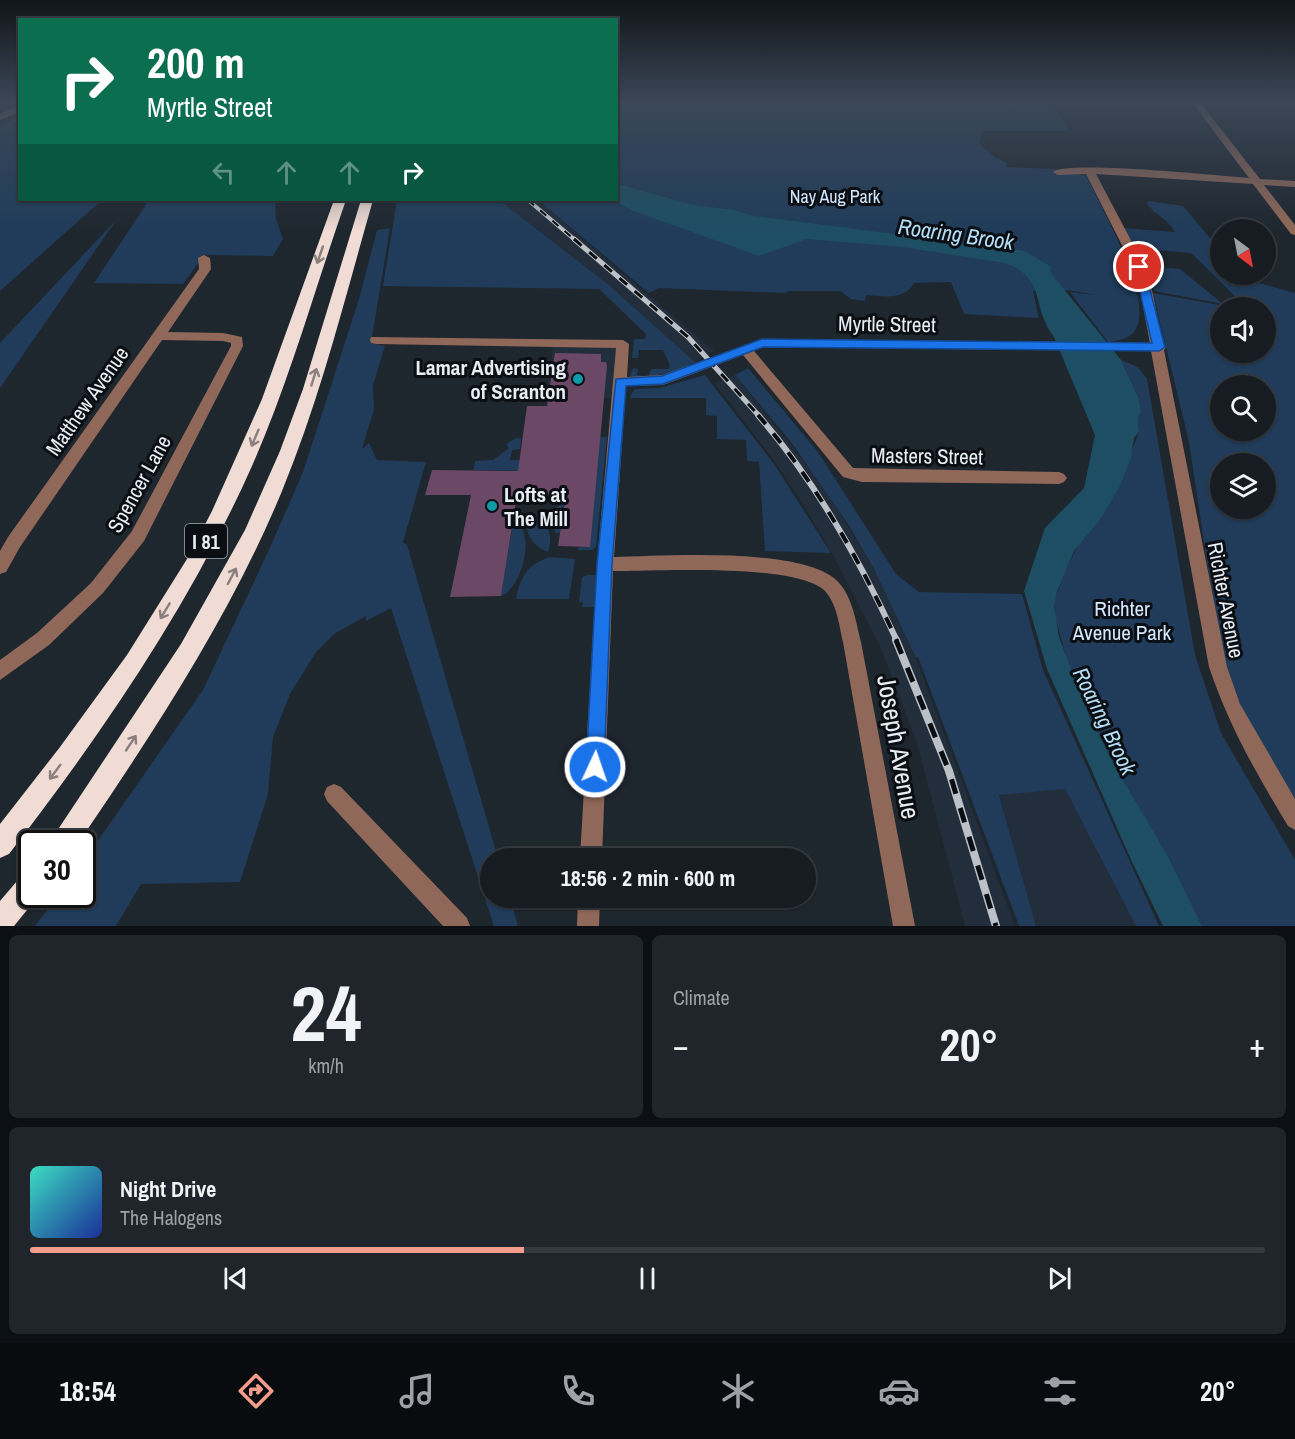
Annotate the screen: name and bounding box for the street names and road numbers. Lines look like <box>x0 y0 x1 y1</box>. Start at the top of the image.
street label: Myrtle Street <box>838 309 936 339</box>
street label: Matthew Avenue <box>39 341 135 461</box>
street label: Spencer Lane <box>100 430 178 538</box>
street label: Masters Street <box>871 441 983 471</box>
road number: I 81 <box>185 524 227 558</box>
street label: Richter Avenue <box>1201 540 1251 660</box>
street label: Joseph Avenue <box>869 672 929 822</box>

